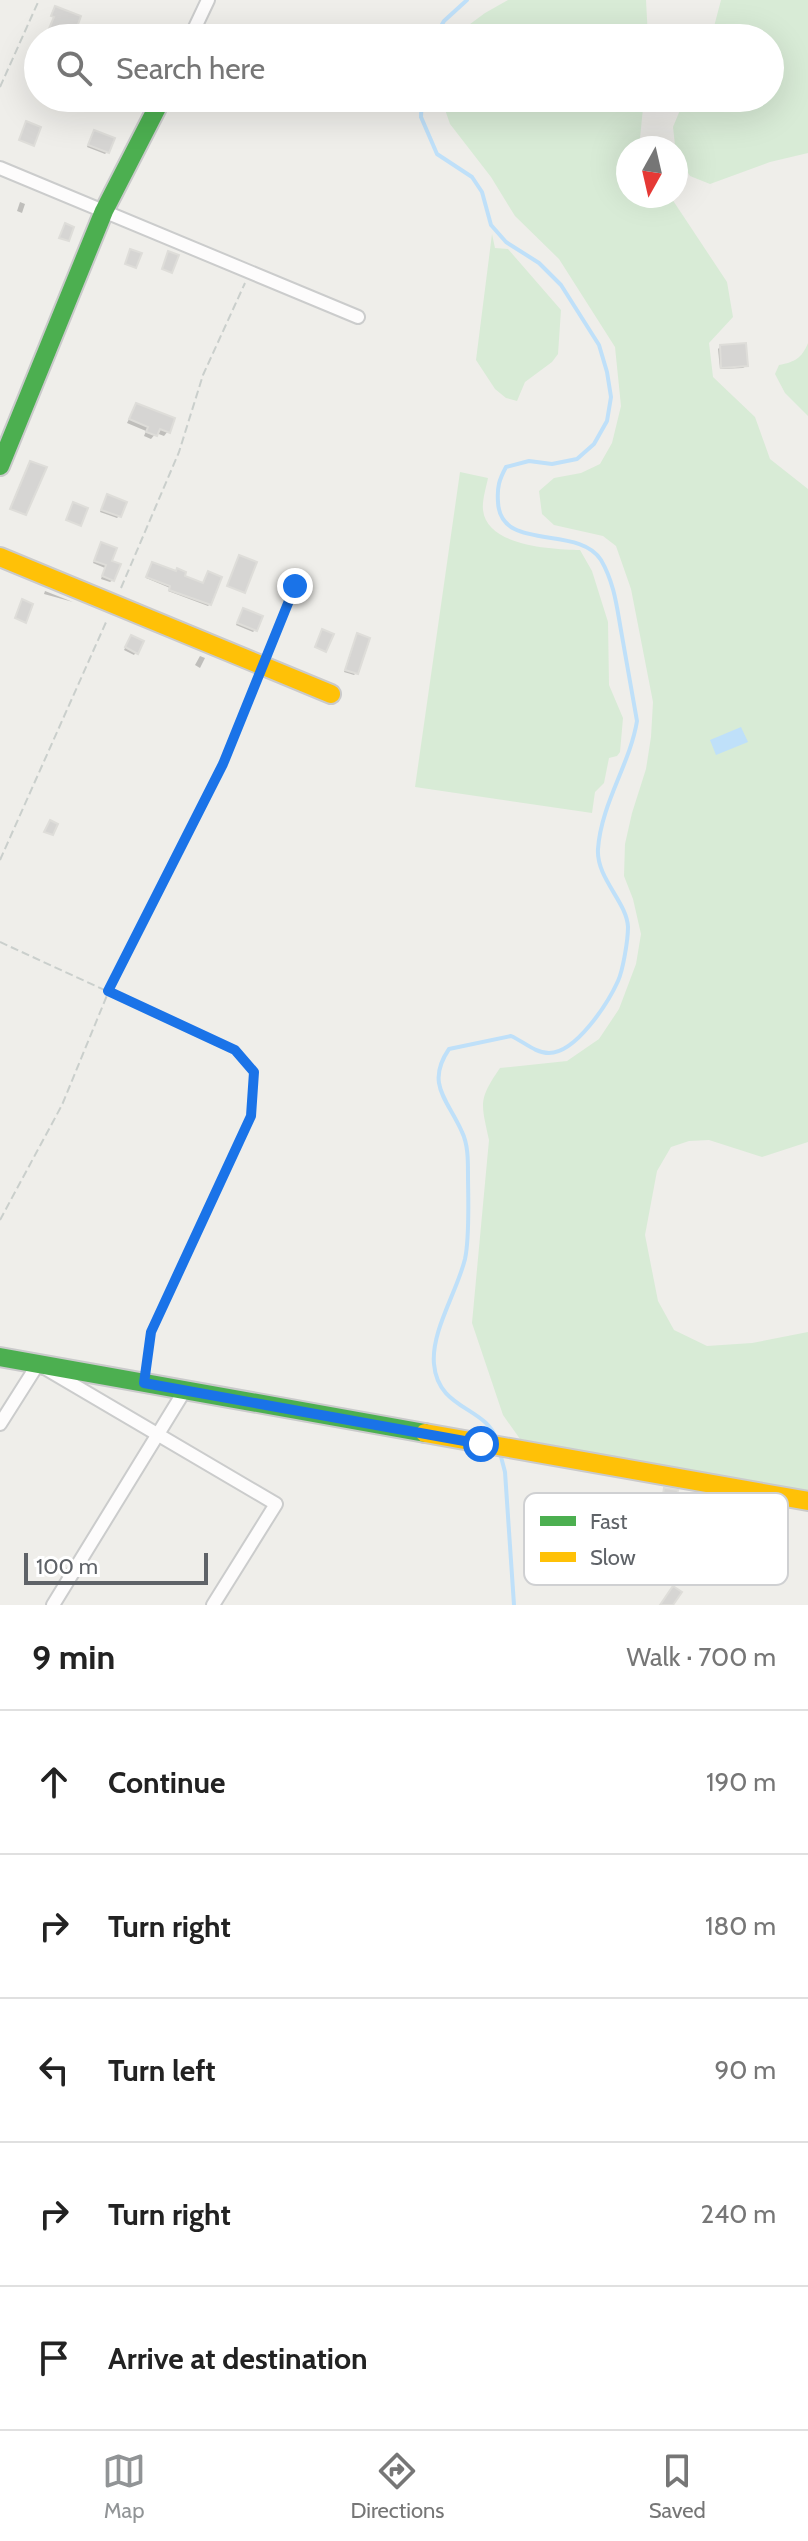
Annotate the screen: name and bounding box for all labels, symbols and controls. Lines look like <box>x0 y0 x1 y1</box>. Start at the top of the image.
search box <box>24 24 784 112</box>
icon: search <box>52 46 96 90</box>
text: Search here <box>116 50 265 87</box>
north arrow <box>616 136 688 208</box>
route end <box>277 568 313 604</box>
route start <box>463 1426 499 1462</box>
legend <box>524 1493 788 1585</box>
text: Fast <box>590 1508 628 1535</box>
text: Slow <box>590 1544 636 1571</box>
scale bar <box>24 1549 208 1585</box>
text: 100 m <box>36 1553 98 1580</box>
text: 9 min <box>32 1636 115 1678</box>
text: Walk · 700 m <box>626 1641 776 1673</box>
icon: ahead <box>32 1760 76 1804</box>
text: Continue <box>108 1764 225 1801</box>
text: 190 m <box>706 1766 776 1798</box>
icon: right <box>32 1904 76 1948</box>
text: Turn right <box>108 1908 231 1945</box>
text: 180 m <box>705 1910 776 1942</box>
icon: left <box>32 2048 76 2092</box>
text: Turn left <box>108 2052 216 2089</box>
text: 90 m <box>714 2054 776 2086</box>
icon: right <box>32 2192 76 2236</box>
text: Turn right <box>108 2196 231 2233</box>
text: 240 m <box>701 2198 776 2230</box>
icon: arrive <box>32 2336 76 2380</box>
text: Arrive at destination <box>108 2340 368 2377</box>
tab: Map <box>102 2449 146 2524</box>
tab: Directions <box>350 2449 444 2524</box>
tab: Saved <box>649 2449 706 2524</box>

